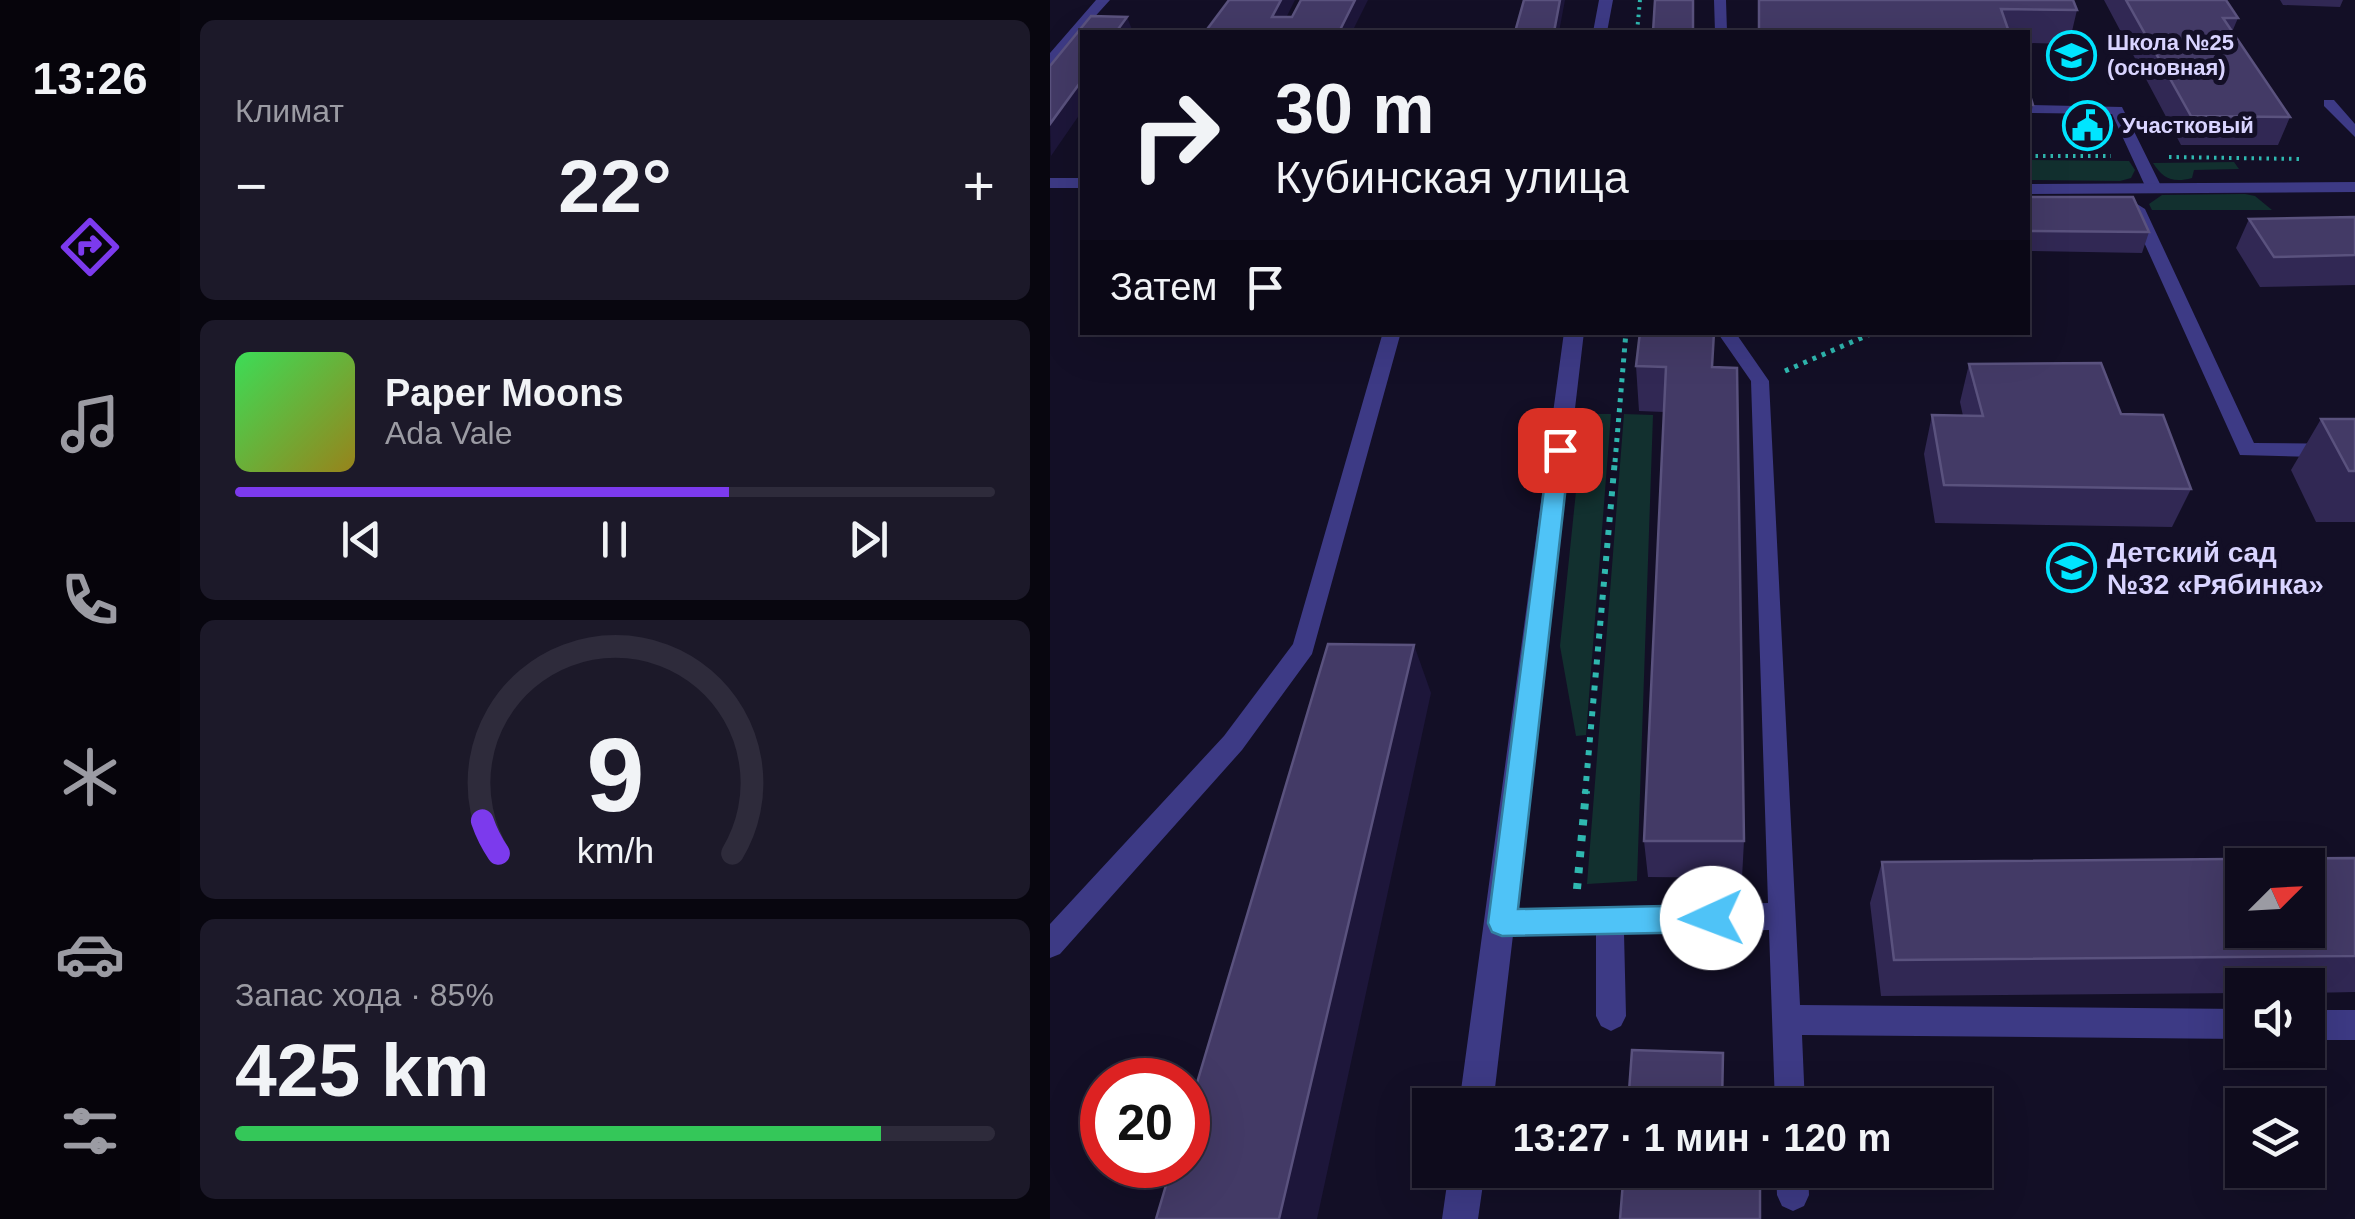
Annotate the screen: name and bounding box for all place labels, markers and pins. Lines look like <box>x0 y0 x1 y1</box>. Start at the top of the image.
school or university icon: Школа №25 (основная) <box>2046 29 2098 81</box>
place label: Школа №25 (основная) <box>2107 30 2234 80</box>
public building icon: Участковый <box>2061 99 2113 151</box>
place label: Участковый <box>2122 113 2254 138</box>
pin <box>1518 408 1603 493</box>
place label: Детский сад №32 «Рябинка» <box>2107 537 2324 600</box>
school or university icon: Детский сад №32 «Рябинка» <box>2046 542 2098 594</box>

